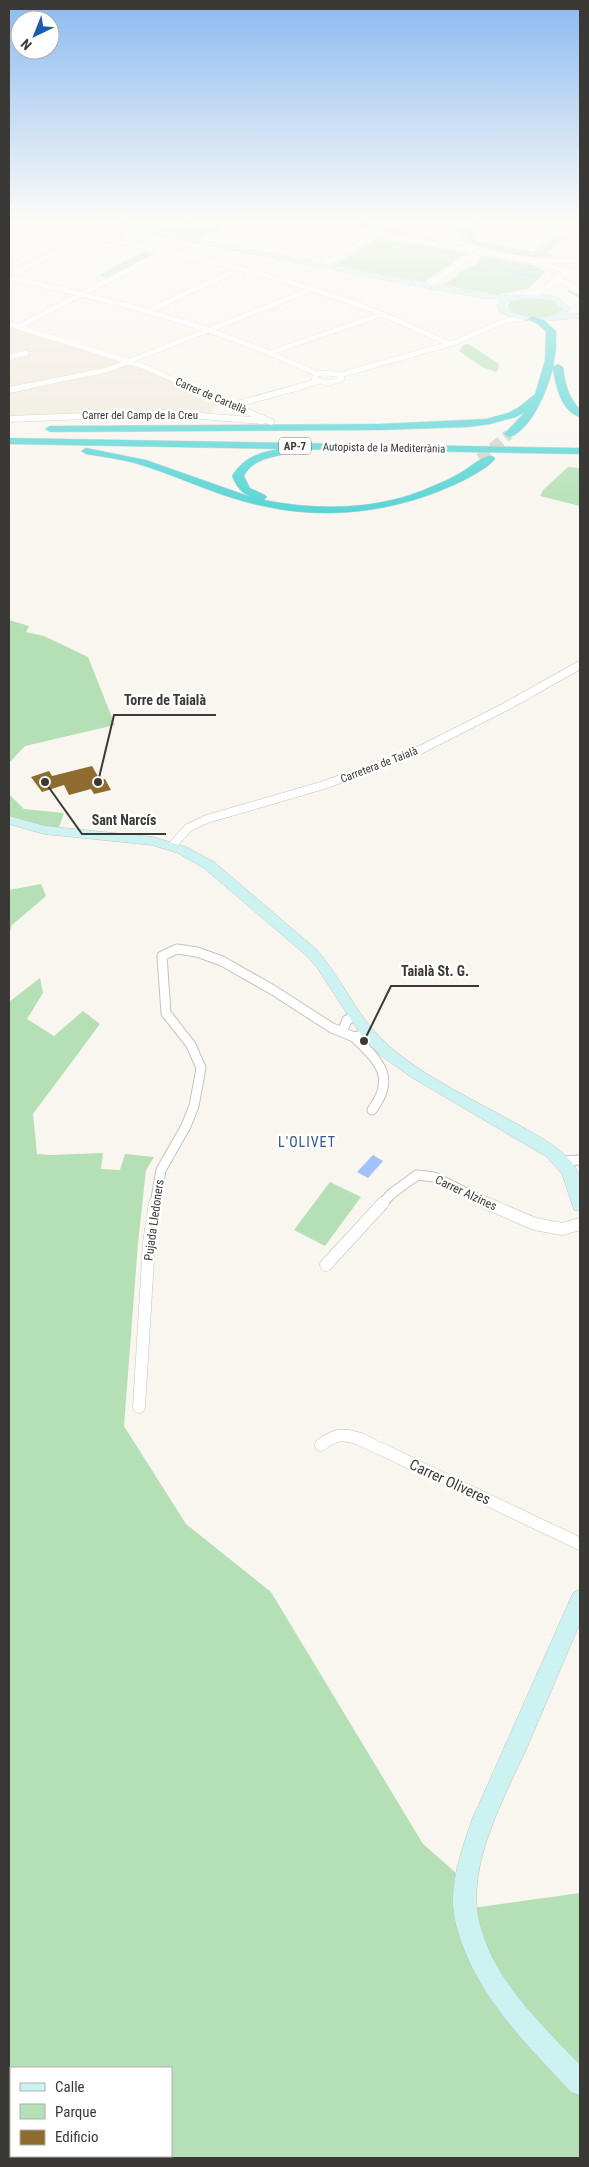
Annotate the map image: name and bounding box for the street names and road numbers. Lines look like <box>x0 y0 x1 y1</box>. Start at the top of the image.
street label: Carrer de Cartellà <box>173 375 249 417</box>
street label: Carrer del Camp de la Creu <box>82 409 198 422</box>
road number: AP-7 <box>279 438 311 454</box>
street label: Autopista de la Mediterrània <box>323 440 445 456</box>
street label: Carretera de Taialà <box>339 744 419 786</box>
street label: Carrer Alzines <box>433 1173 499 1213</box>
street label: Pujada Lledoners <box>141 1178 167 1262</box>
street label: Carrer Oliveres <box>407 1455 494 1509</box>

